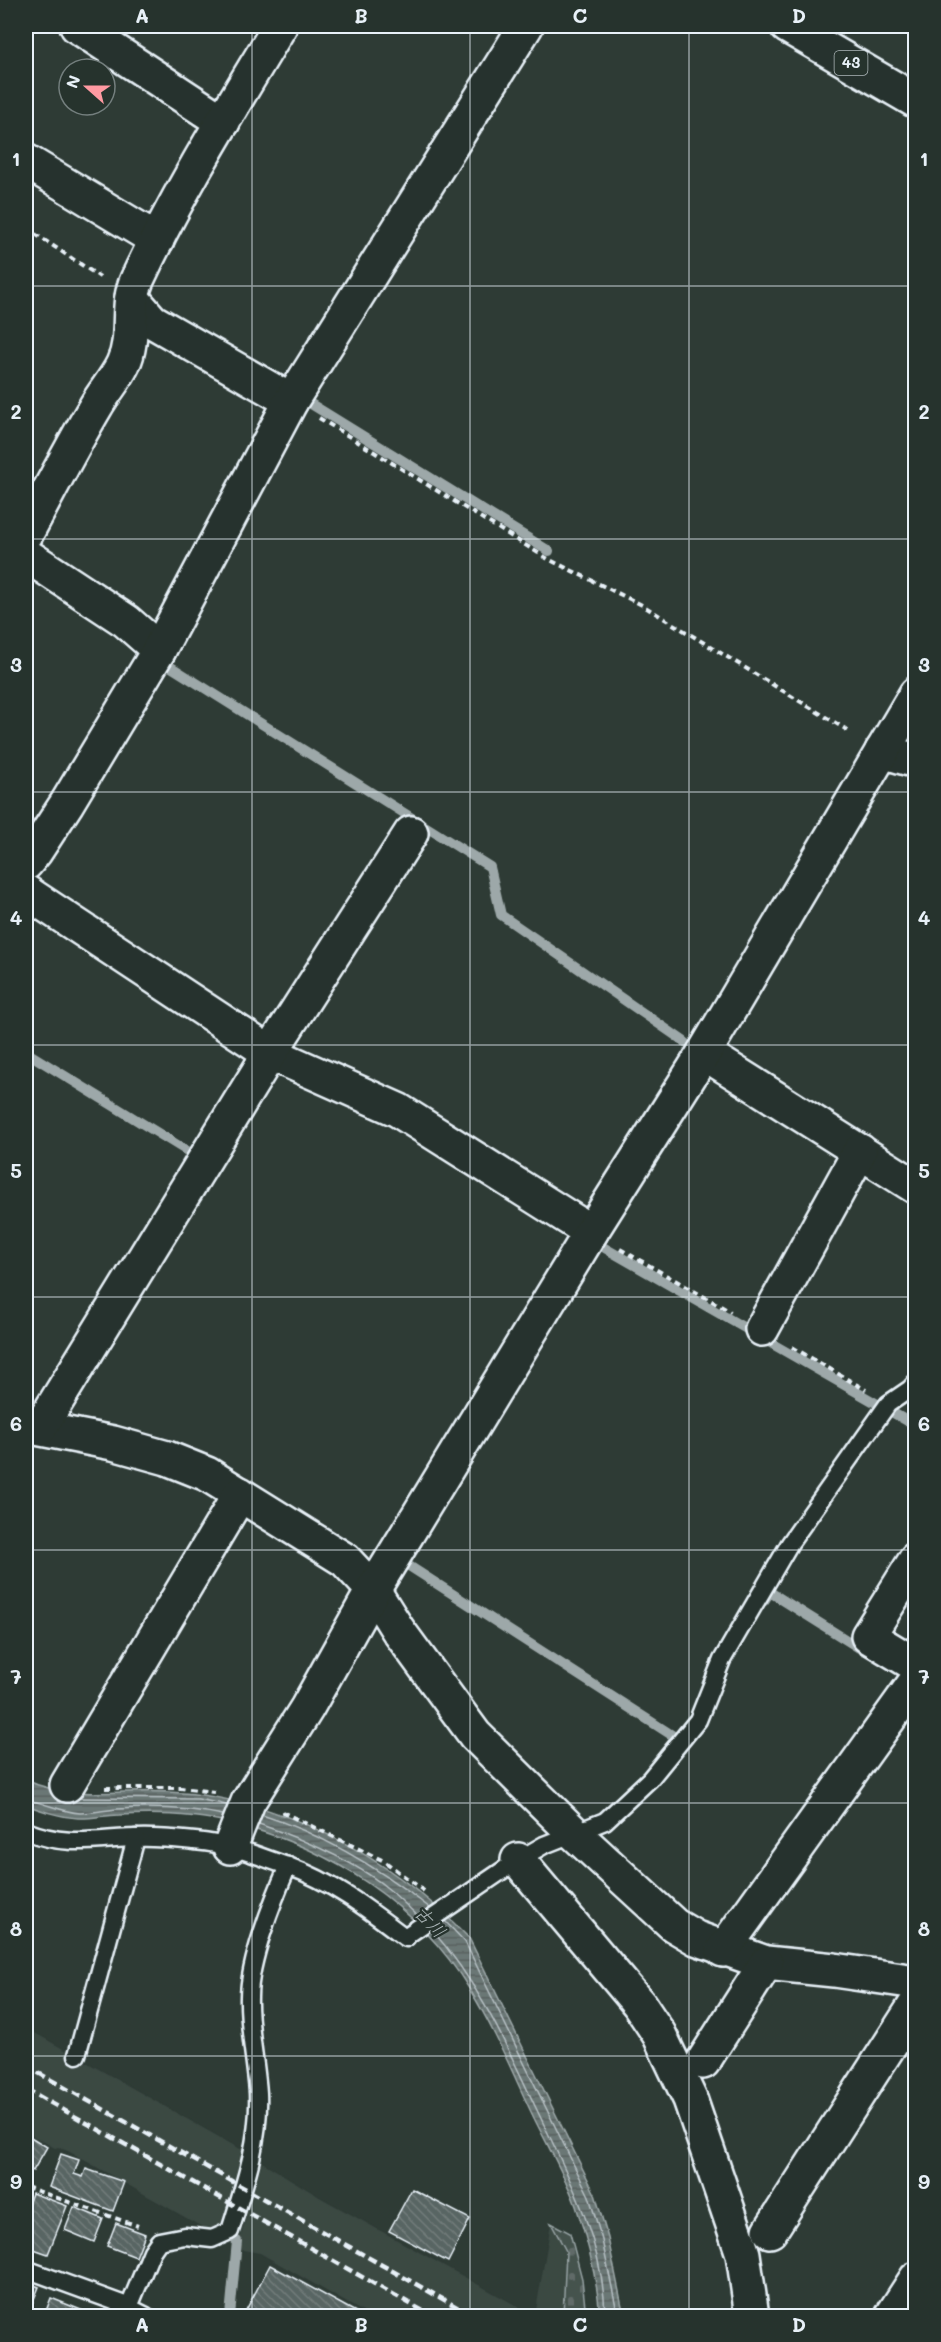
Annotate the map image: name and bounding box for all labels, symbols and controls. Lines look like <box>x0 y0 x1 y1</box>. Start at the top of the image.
text: A <box>135 2 149 28</box>
text: B <box>354 2 368 28</box>
text: C <box>573 2 588 28</box>
text: D <box>792 2 806 28</box>
road number: 43 <box>834 51 868 75</box>
north arrow <box>57 57 117 117</box>
text: N <box>61 72 85 91</box>
text: 1 <box>12 145 20 171</box>
text: 1 <box>920 145 928 171</box>
text: 2 <box>10 398 22 424</box>
text: 2 <box>918 398 930 424</box>
text: 3 <box>10 651 22 677</box>
text: 3 <box>918 651 930 677</box>
text: 4 <box>10 904 23 930</box>
text: 4 <box>918 904 931 930</box>
text: 5 <box>10 1157 22 1183</box>
text: 5 <box>918 1157 930 1183</box>
text: 6 <box>10 1410 22 1436</box>
text: 6 <box>918 1410 930 1436</box>
text: 7 <box>10 1663 22 1689</box>
text: 7 <box>918 1663 930 1689</box>
water label: 古川 <box>410 1900 452 1943</box>
text: 8 <box>10 1915 22 1941</box>
text: 8 <box>918 1915 930 1941</box>
text: 9 <box>10 2168 22 2194</box>
text: 9 <box>918 2168 930 2194</box>
text: A <box>135 2311 149 2337</box>
text: B <box>354 2311 368 2337</box>
text: C <box>573 2311 588 2337</box>
text: D <box>792 2311 806 2337</box>

